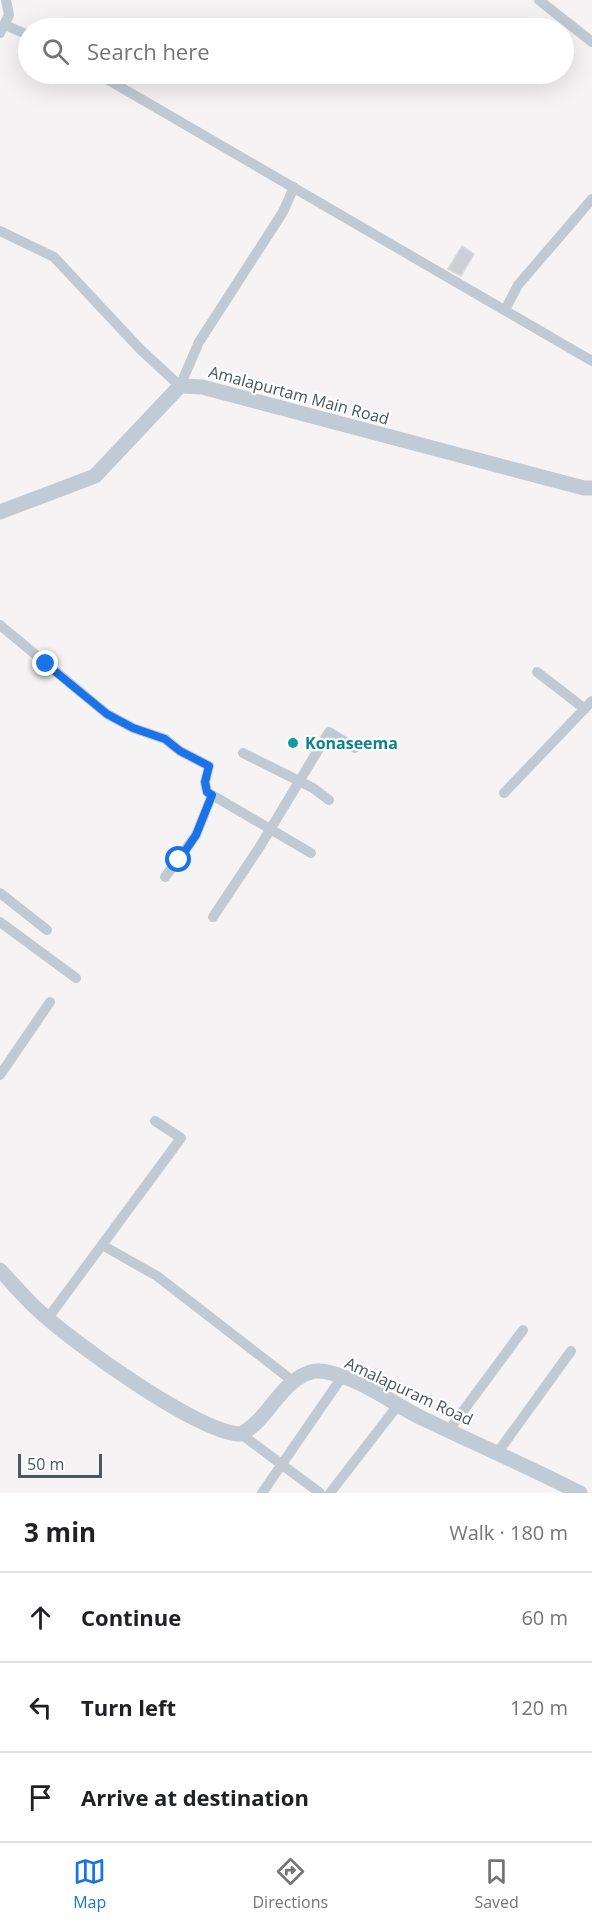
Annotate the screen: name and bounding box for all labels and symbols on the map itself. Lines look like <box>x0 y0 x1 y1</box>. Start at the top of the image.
street label: Amalapurtam Main Road <box>206 360 392 430</box>
route end <box>32 650 58 676</box>
place label: Konaseema <box>305 732 398 754</box>
marker: Konaseema <box>286 736 300 750</box>
route start <box>165 846 191 872</box>
street label: Amalapuram Road <box>341 1352 477 1430</box>
scale bar <box>18 1451 102 1478</box>

